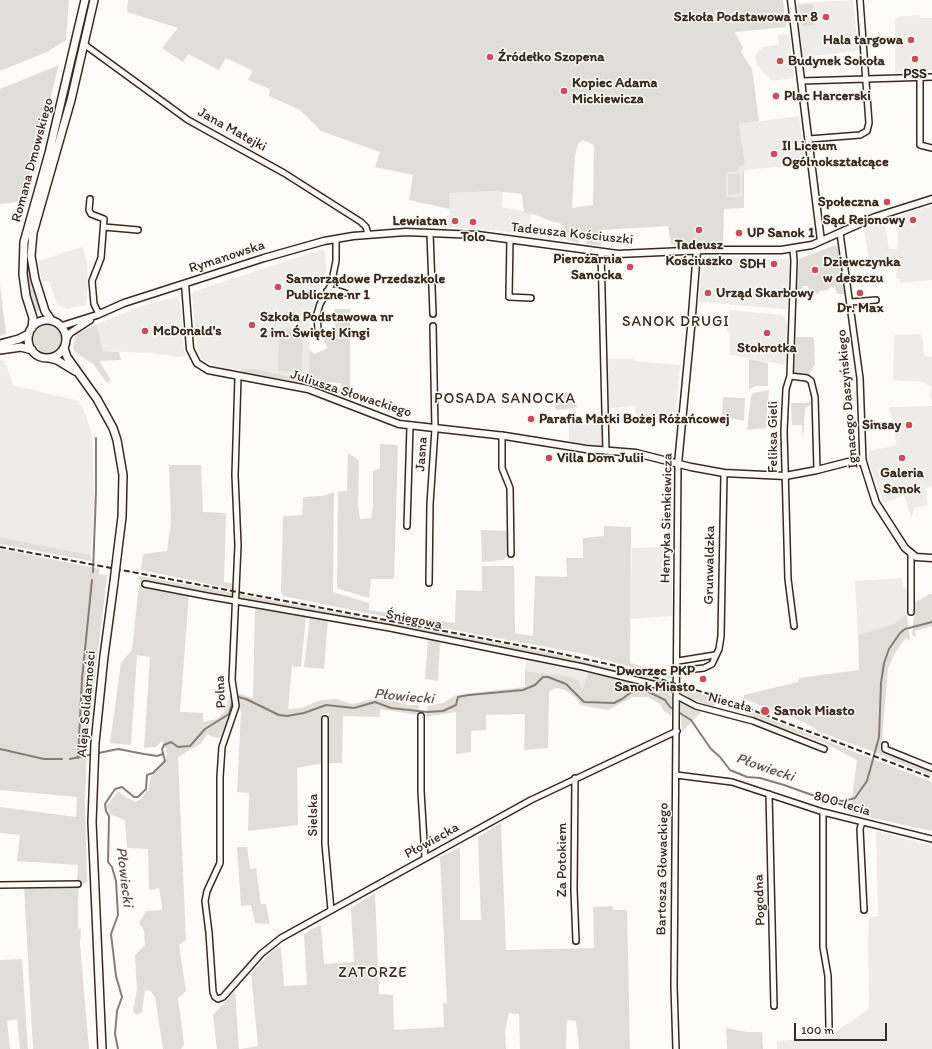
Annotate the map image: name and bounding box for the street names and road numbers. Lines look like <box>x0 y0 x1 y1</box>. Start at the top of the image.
street label: Romana Dmowskiego <box>8 96 58 224</box>
street label: Jana Matejki <box>195 104 269 156</box>
street label: Tadeusza Kościuszki <box>510 219 634 249</box>
street label: Rymanowska <box>187 237 267 277</box>
street label: Ignacego Daszyńskiego <box>834 329 862 469</box>
street label: Juliusza Słowackiego <box>288 366 414 422</box>
street label: Feliksa Gieli <box>765 401 781 473</box>
street label: Jasna <box>412 436 432 472</box>
street label: Henryka Sienkiewicza <box>657 453 677 583</box>
street label: Grunwaldzka <box>701 525 719 605</box>
street label: Śniegowa <box>384 606 444 634</box>
street label: Aleja Solidarności <box>74 650 100 758</box>
street label: Polna <box>212 675 230 709</box>
street label: Niecała <box>706 689 754 717</box>
street label: 800-lecia <box>812 788 872 820</box>
street label: Sielska <box>305 794 321 836</box>
street label: Bartosza Głowackiego <box>653 802 673 936</box>
street label: Płowiecka <box>402 819 462 863</box>
street label: Za Potokiem <box>554 823 570 897</box>
street label: Pogodna <box>751 874 769 926</box>

